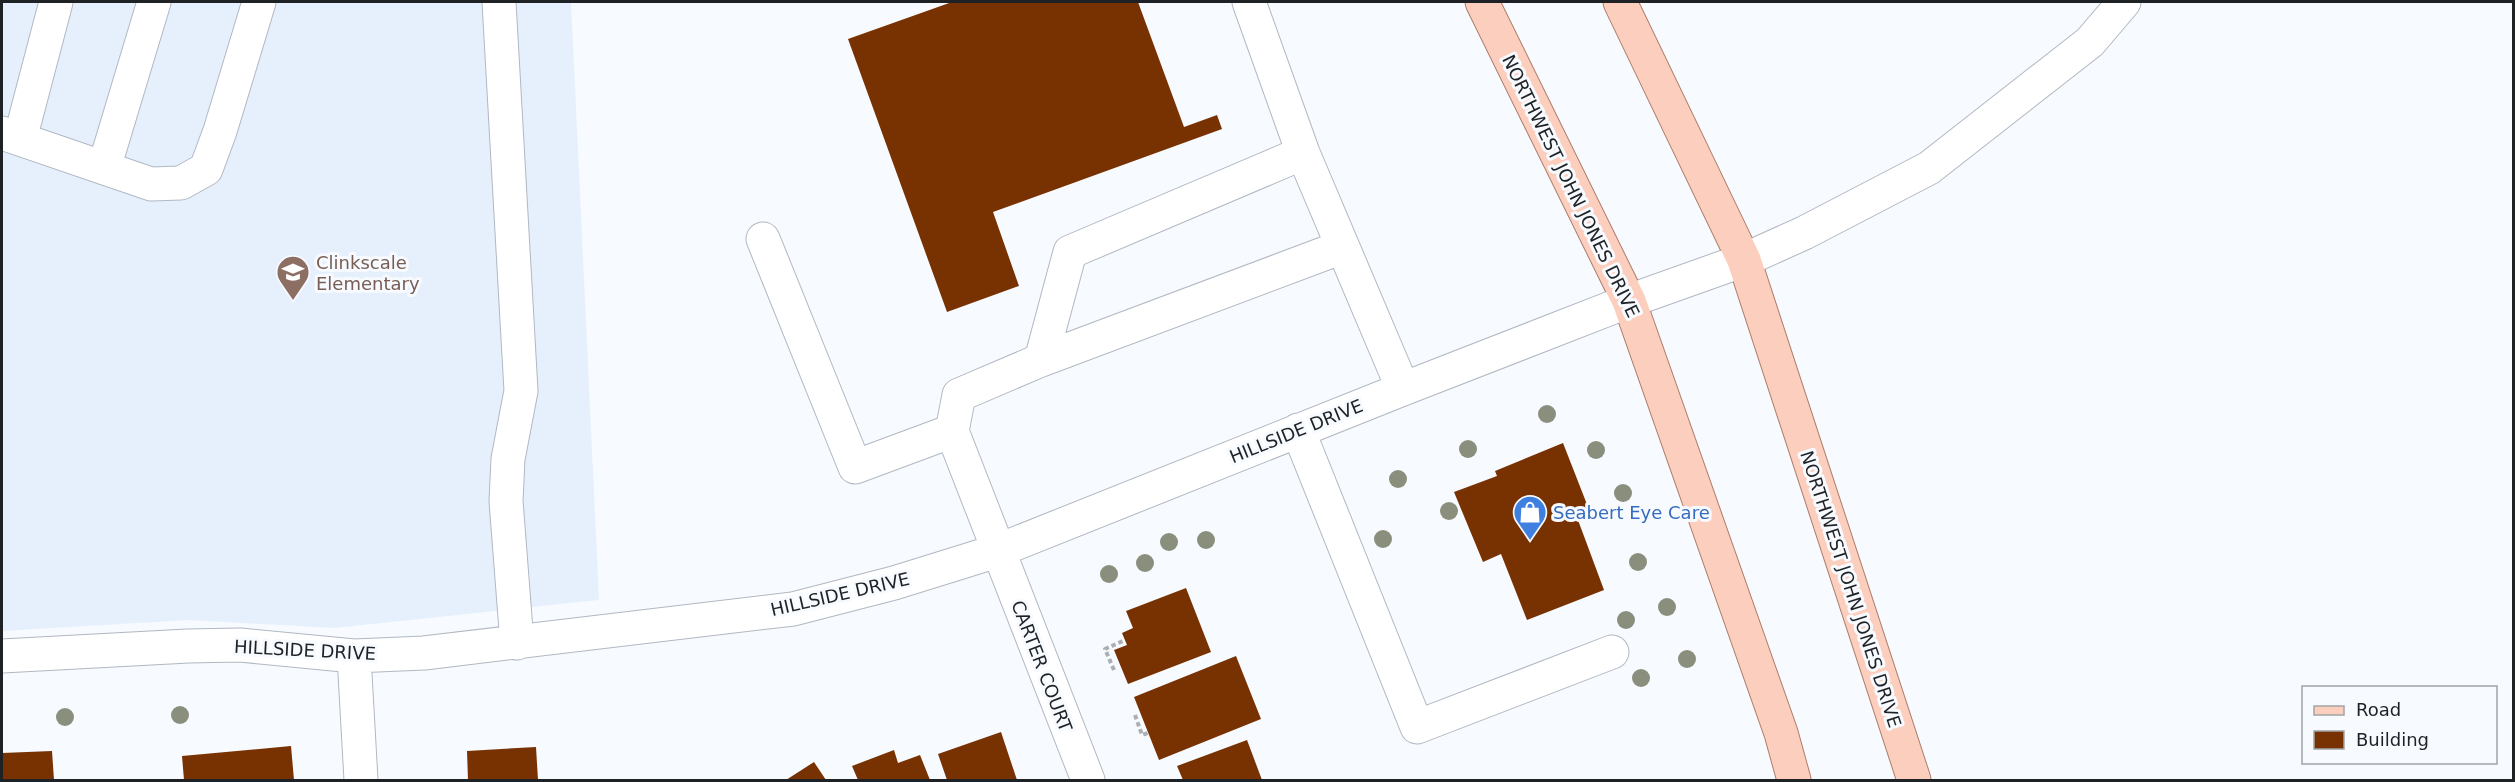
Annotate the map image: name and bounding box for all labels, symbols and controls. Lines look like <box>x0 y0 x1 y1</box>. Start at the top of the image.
street label: NORTHWEST JOHN JONES DRIVE <box>1498 51 1644 321</box>
place label: Clinkscale Elementary <box>316 252 420 294</box>
school or university icon: Clinkscale Elementary <box>275 254 311 301</box>
street label: HILLSIDE DRIVE <box>1226 395 1366 467</box>
street label: NORTHWEST JOHN JONES DRIVE <box>1796 448 1906 730</box>
shop icon: Seabert Eye Care <box>1512 494 1548 541</box>
place label: Seabert Eye Care <box>1553 502 1710 523</box>
street label: HILLSIDE DRIVE <box>768 568 912 620</box>
street label: CARTER COURT <box>1007 597 1077 735</box>
street label: HILLSIDE DRIVE <box>234 636 376 664</box>
legend <box>2302 686 2497 764</box>
text: Road <box>2356 699 2401 720</box>
text: Building <box>2356 729 2429 750</box>

